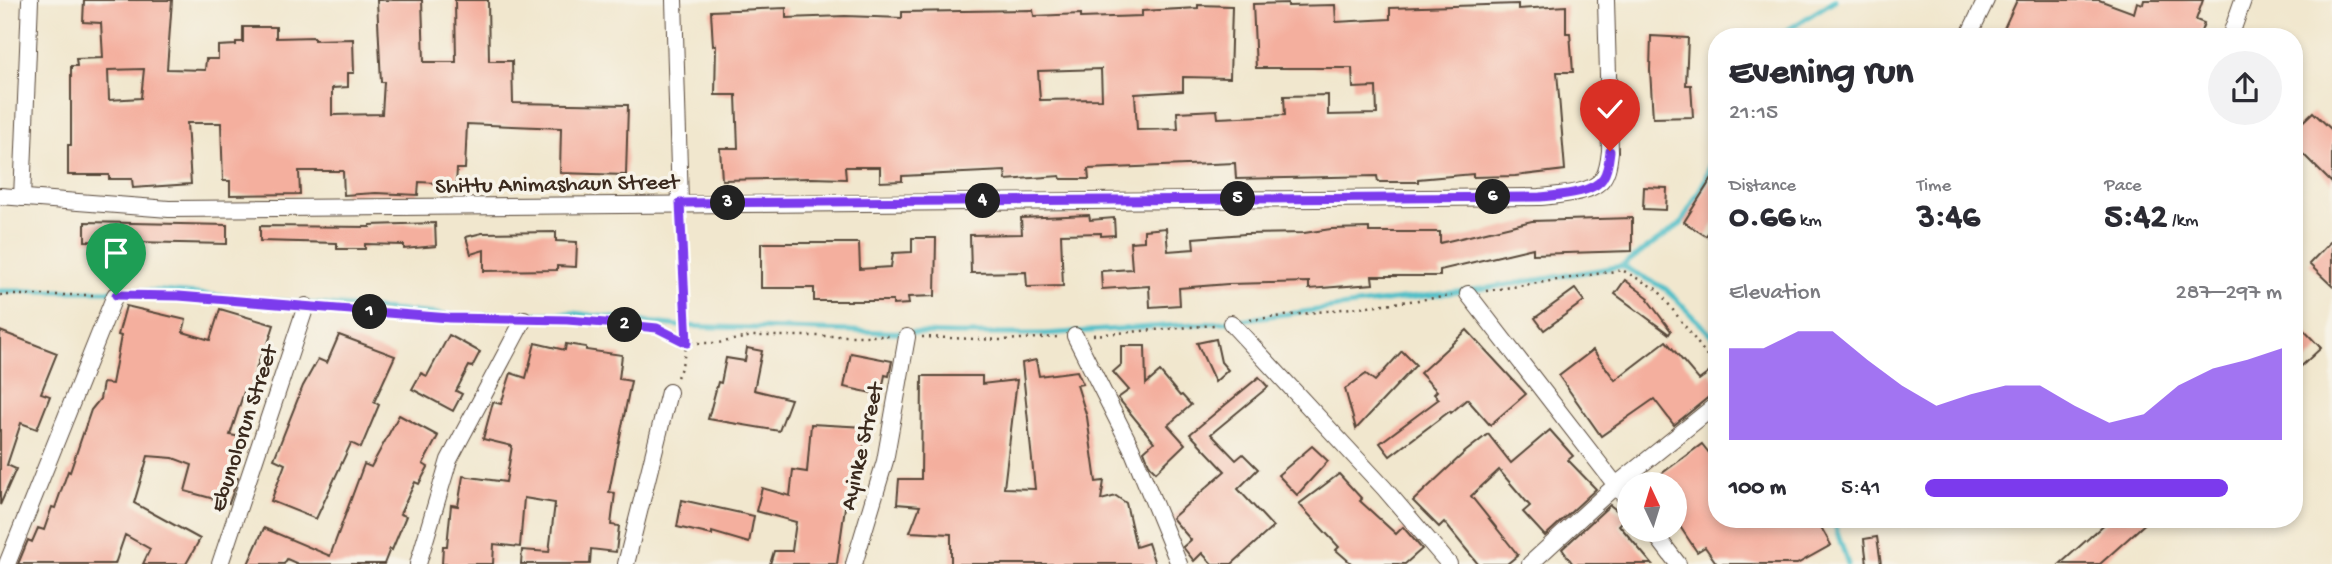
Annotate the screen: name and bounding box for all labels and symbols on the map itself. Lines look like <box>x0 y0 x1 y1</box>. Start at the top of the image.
pin <box>1580 79 1640 151</box>
street label: Shittu Animashaun Street <box>435 170 681 201</box>
pin: 6 <box>1476 180 1510 214</box>
pin: 5 <box>1220 182 1256 216</box>
pin: 4 <box>965 184 1000 218</box>
pin: 3 <box>710 186 746 220</box>
pin <box>86 223 146 295</box>
pin: 1 <box>352 294 388 330</box>
pin: 2 <box>608 308 642 342</box>
street label: Ebunolorun Street <box>206 341 286 516</box>
street label: Ayinke Street <box>836 379 892 513</box>
north arrow <box>1617 472 1687 542</box>

